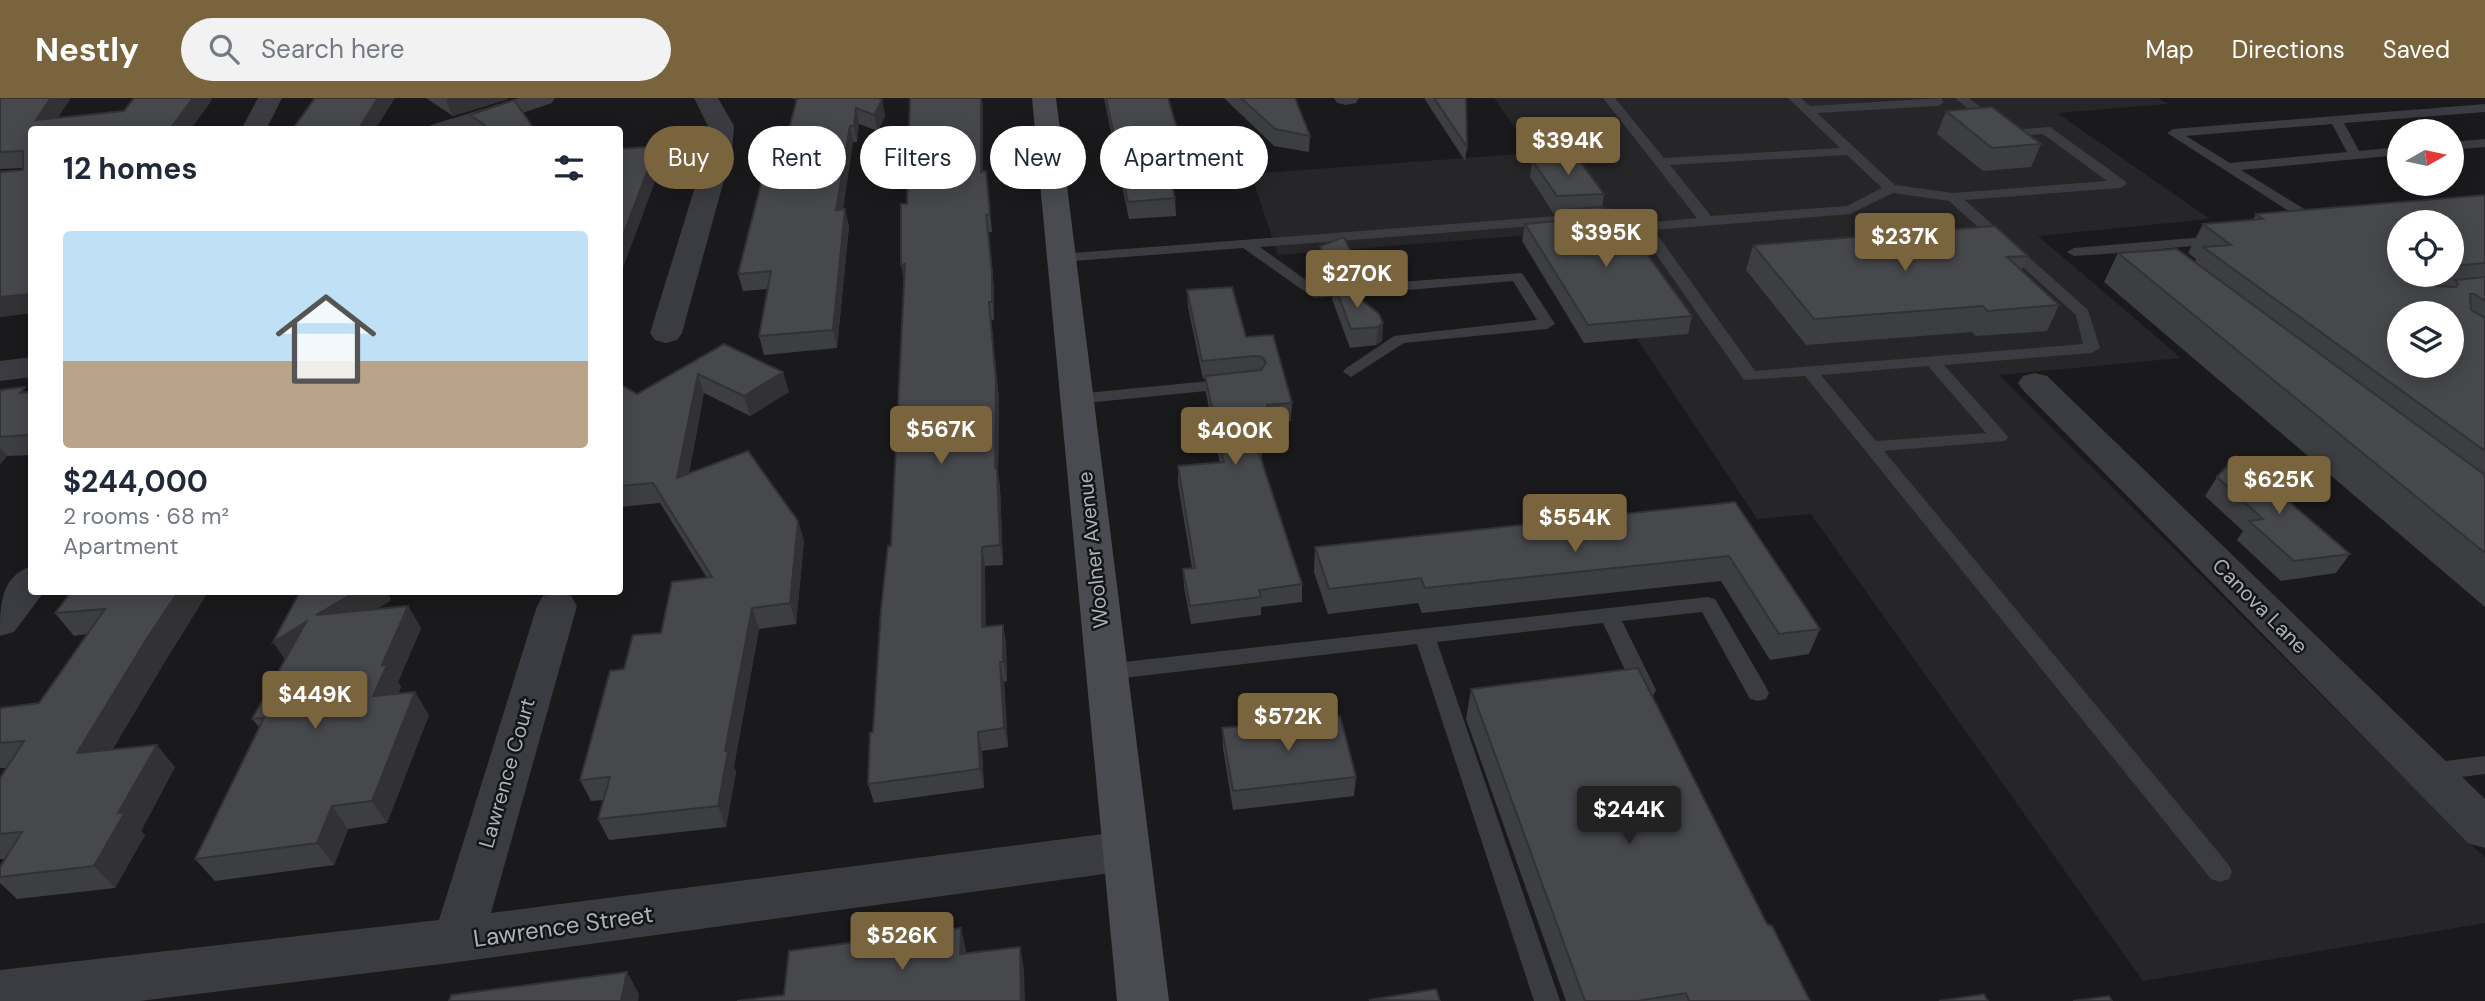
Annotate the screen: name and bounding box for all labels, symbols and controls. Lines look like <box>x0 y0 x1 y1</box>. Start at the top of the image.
search box <box>181 18 671 81</box>
text: Nestly <box>35 28 139 71</box>
icon: search <box>205 30 243 68</box>
text: Search here <box>261 32 405 66</box>
text: Map <box>2146 34 2194 65</box>
text: Directions <box>2232 34 2345 65</box>
text: Saved <box>2383 34 2450 65</box>
pin: $394K <box>1519 118 1617 177</box>
north arrow <box>2387 119 2464 196</box>
map controls <box>2387 119 2464 378</box>
text: $394K <box>1532 125 1604 155</box>
chip: Buy <box>644 126 734 189</box>
chip: Rent <box>748 126 846 189</box>
chip: Filters <box>860 126 976 189</box>
chip: New <box>990 126 1086 189</box>
chip: Apartment <box>1100 126 1268 189</box>
text: 12 homes <box>63 149 197 188</box>
icon: filters <box>550 149 588 187</box>
pin: $395K <box>1557 209 1655 269</box>
button: locate <box>2387 210 2464 287</box>
pin: $237K <box>1856 214 1954 273</box>
text: $395K <box>1570 217 1642 247</box>
text: $237K <box>1871 221 1939 251</box>
pin: $270K <box>1308 250 1406 310</box>
text: $270K <box>1322 258 1392 288</box>
icon: home <box>263 276 389 402</box>
button: layers <box>2387 301 2464 378</box>
pin: $567K <box>892 406 990 466</box>
pin: $400K <box>1186 408 1284 467</box>
text: $567K <box>906 414 976 444</box>
text: $400K <box>1197 415 1273 445</box>
pin: $625K <box>2230 456 2328 516</box>
text: $244,000 <box>63 462 208 501</box>
text: $625K <box>2244 464 2314 494</box>
street label: Woolner Avenue <box>1071 470 1115 630</box>
pin: $554K <box>1526 494 1624 554</box>
text: 2 rooms · 68 m² <box>63 501 229 531</box>
text: $554K <box>1539 502 1611 532</box>
text: Apartment <box>63 531 178 561</box>
street label: Canova Lane <box>2206 552 2314 660</box>
pin: $449K <box>266 672 364 731</box>
text: $449K <box>278 679 352 709</box>
pin: $572K <box>1239 694 1337 753</box>
street label: Lawrence Court <box>472 695 542 851</box>
text: $572K <box>1254 701 1322 731</box>
pin: $244K <box>1580 786 1678 846</box>
text: $244K <box>1593 794 1665 824</box>
street label: Lawrence Street <box>471 898 655 954</box>
pin: $526K <box>853 912 951 972</box>
text: $526K <box>867 920 937 950</box>

